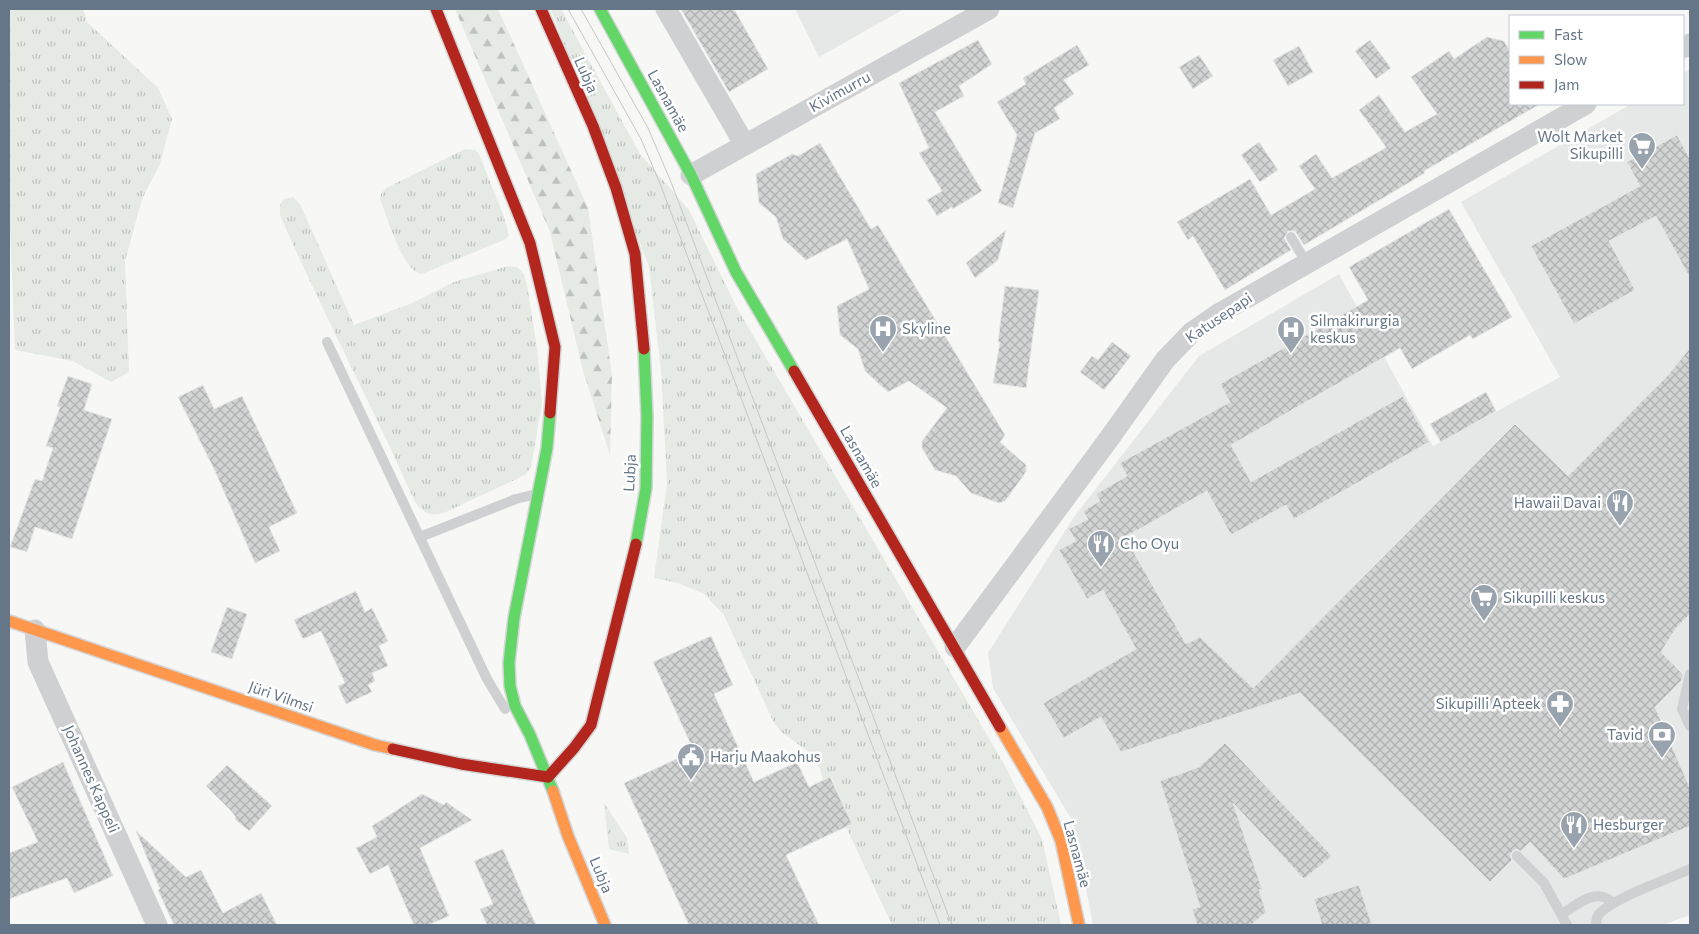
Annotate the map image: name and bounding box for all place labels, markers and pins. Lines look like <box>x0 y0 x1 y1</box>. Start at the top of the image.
place label: Wolt Market Sikupilli <box>1537 127 1623 162</box>
supermarket icon: Wolt Market Sikupilli <box>1627 131 1657 170</box>
place label: Silmakirurgia keskus <box>1310 311 1400 346</box>
hospital icon: Skyline <box>868 314 898 353</box>
hospital icon: Silmakirurgia keskus <box>1276 315 1306 354</box>
place label: Skyline <box>902 319 951 337</box>
restaurant icon: Hawaii Davai <box>1605 488 1635 527</box>
place label: Hawaii Davai <box>1514 493 1601 511</box>
restaurant icon: Cho Oyu <box>1086 529 1116 568</box>
place label: Cho Oyu <box>1120 534 1179 552</box>
supermarket icon: Sikupilli keskus <box>1469 583 1499 622</box>
place label: Sikupilli keskus <box>1503 588 1605 606</box>
pharmacy icon: Sikupilli Apteek <box>1545 689 1575 728</box>
place label: Sikupilli Apteek <box>1436 694 1541 712</box>
bank icon: Tavid <box>1647 720 1677 759</box>
place label: Tavid <box>1607 725 1643 743</box>
public building icon: Harju Maakohus <box>676 742 706 781</box>
place label: Harju Maakohus <box>710 747 821 765</box>
restaurant icon: Hesburger <box>1559 810 1589 849</box>
place label: Hesburger <box>1593 815 1664 833</box>

